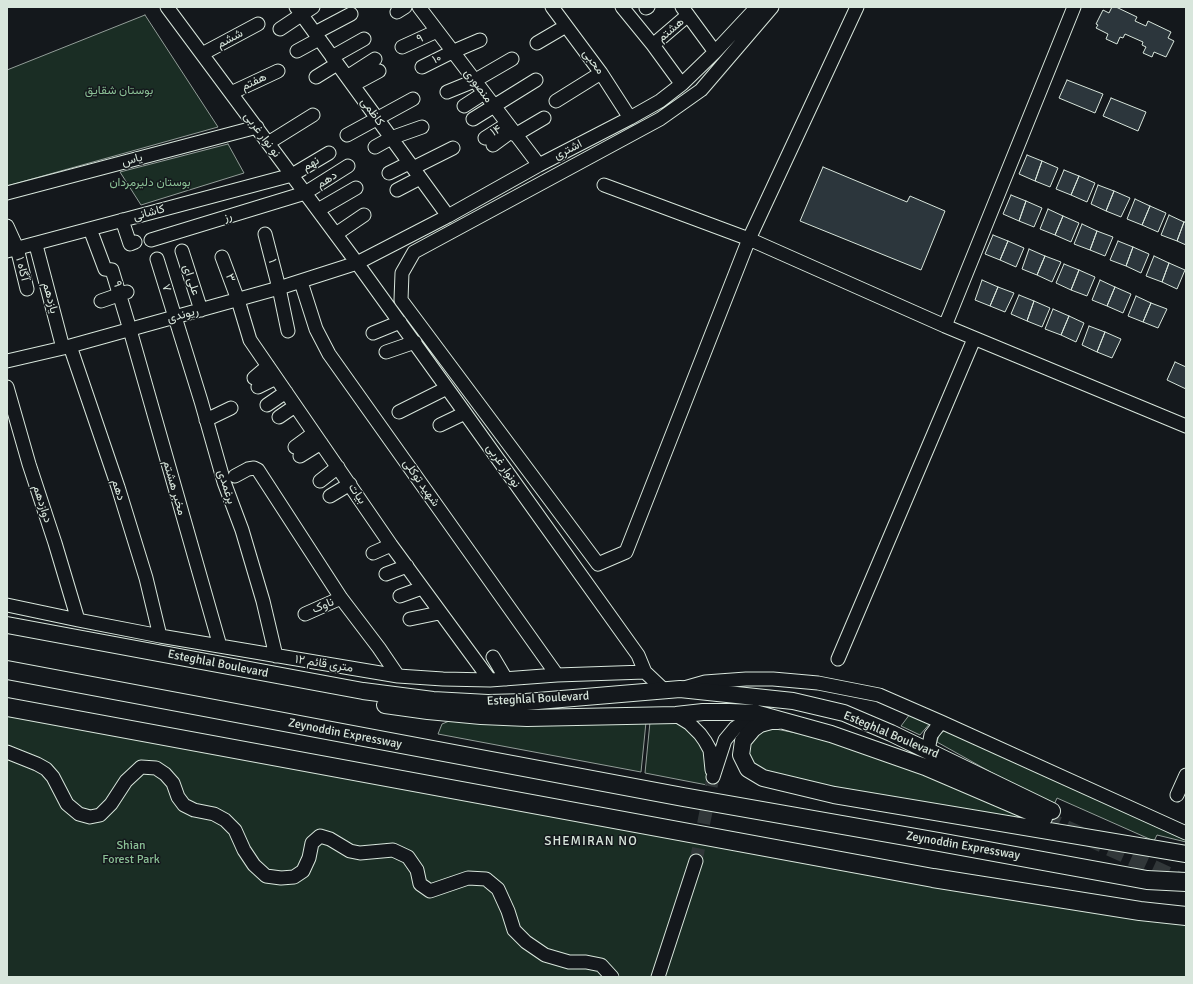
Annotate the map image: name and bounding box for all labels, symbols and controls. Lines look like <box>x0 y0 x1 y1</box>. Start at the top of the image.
street label: هشتم <box>655 15 687 45</box>
street label: ششم <box>215 26 245 52</box>
street label: ۹ <box>414 31 426 47</box>
street label: محبی <box>579 47 607 77</box>
street label: ۱۰ <box>430 51 444 67</box>
street label: منصوری <box>461 66 495 106</box>
street label: هفتم <box>239 70 269 94</box>
park label: بوستان شقایق <box>85 84 153 98</box>
street label: کاظمی <box>357 95 387 129</box>
street label: نو نوار غربی <box>240 110 284 160</box>
street label: ۱۴ <box>488 122 504 140</box>
street label: اشتری <box>552 137 584 163</box>
street label: یاس <box>120 150 144 170</box>
street label: نهم <box>300 154 322 174</box>
street label: دهم <box>314 168 340 192</box>
park label: بوستان دلیرمردان <box>109 176 191 190</box>
street label: کاشانی <box>132 202 166 224</box>
street label: رز <box>222 209 234 225</box>
street label: آگاه ۱ <box>12 256 32 282</box>
street label: ۱ <box>265 257 279 265</box>
street label: علی ای <box>179 263 203 297</box>
street label: ۳ <box>222 272 238 284</box>
street label: ۹ <box>109 279 125 289</box>
street label: یازدهم <box>39 281 61 315</box>
street label: ۷ <box>158 282 174 294</box>
street label: ریوندی <box>166 304 200 326</box>
street label: نونوار غربی <box>483 441 523 491</box>
street label: شهید توکلی <box>399 456 443 510</box>
street label: مخبر هشتم <box>159 459 189 517</box>
street label: برغمدی <box>214 468 238 506</box>
street label: دهم <box>108 477 128 503</box>
street label: بیات <box>345 481 369 507</box>
street label: دوازدهم <box>29 483 55 525</box>
street label: ناوک <box>310 595 336 617</box>
street label: Esteghlal Boulevard <box>166 647 270 681</box>
street label: ۱۲ متری قائم <box>294 652 354 676</box>
street label: Esteghlal Boulevard <box>487 689 589 709</box>
street label: Esteghlal Boulevard <box>841 708 941 762</box>
street label: Zeynoddin Expressway <box>287 716 403 752</box>
street label: Zeynoddin Expressway <box>905 829 1021 863</box>
district label: SHEMIRAN NO <box>544 834 638 850</box>
park label: Shian Forest Park <box>102 839 160 867</box>

